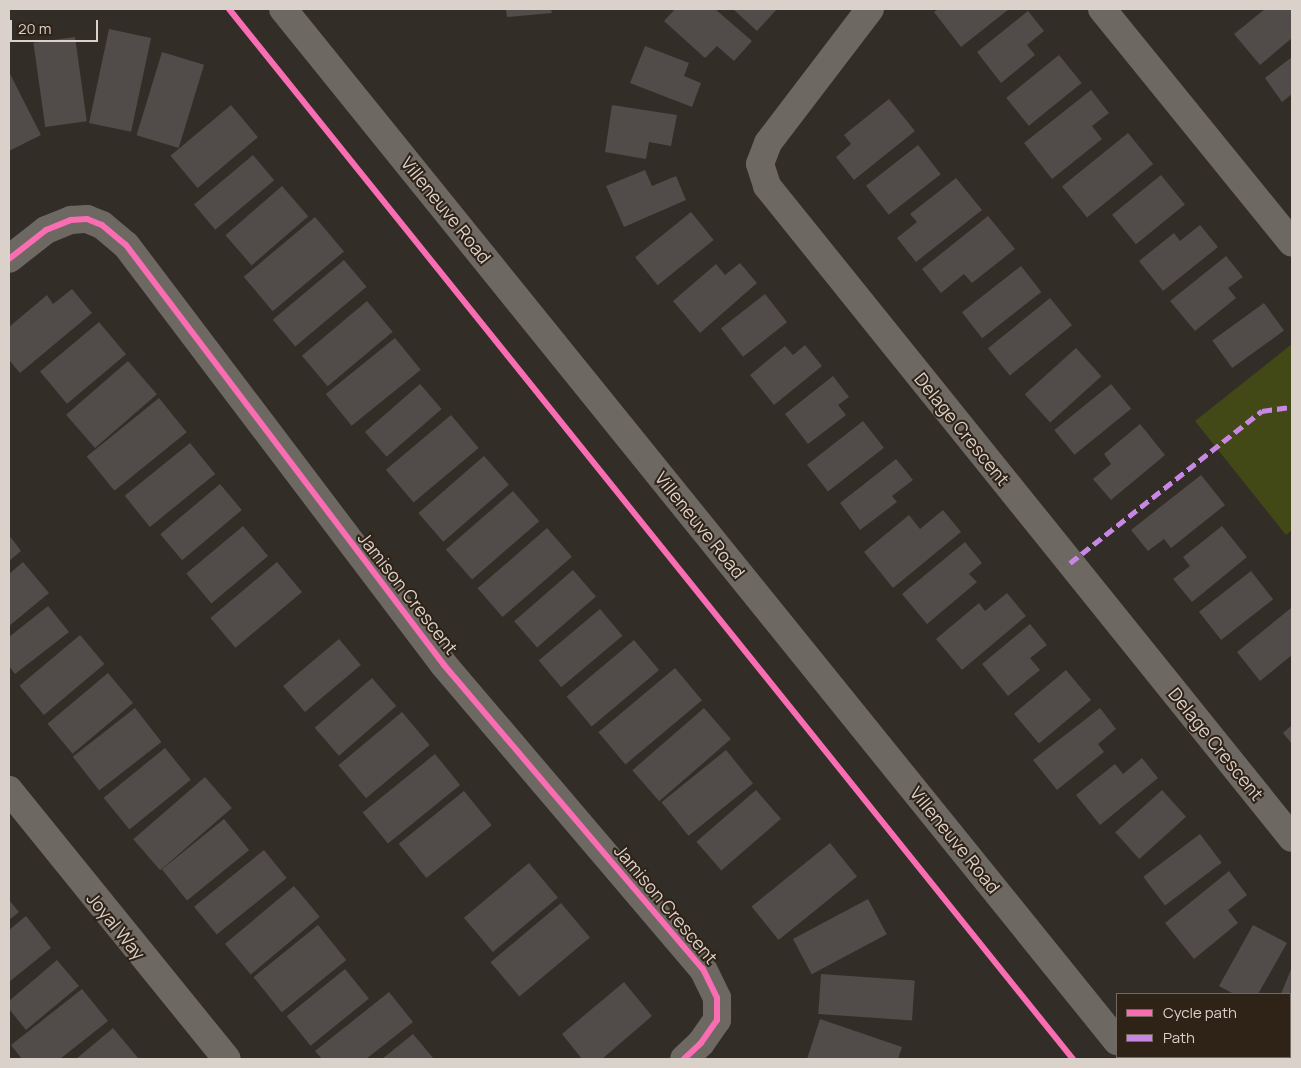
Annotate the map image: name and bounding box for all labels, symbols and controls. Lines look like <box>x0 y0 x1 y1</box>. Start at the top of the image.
scale bar <box>12 10 100 42</box>
text: 20 m <box>18 18 51 39</box>
street label: Villeneuve Road <box>396 152 496 268</box>
street label: Delage Crescent <box>910 368 1014 490</box>
street label: Villeneuve Road <box>650 467 750 583</box>
street label: Jamison Crescent <box>354 528 462 658</box>
street label: Delage Crescent <box>1164 683 1268 805</box>
street label: Villeneuve Road <box>905 782 1005 898</box>
street label: Jamison Crescent <box>610 840 722 968</box>
street label: Joyal Way <box>82 888 150 964</box>
legend <box>1116 993 1291 1058</box>
text: Cycle path <box>1163 1002 1237 1023</box>
text: Path <box>1163 1027 1195 1048</box>

